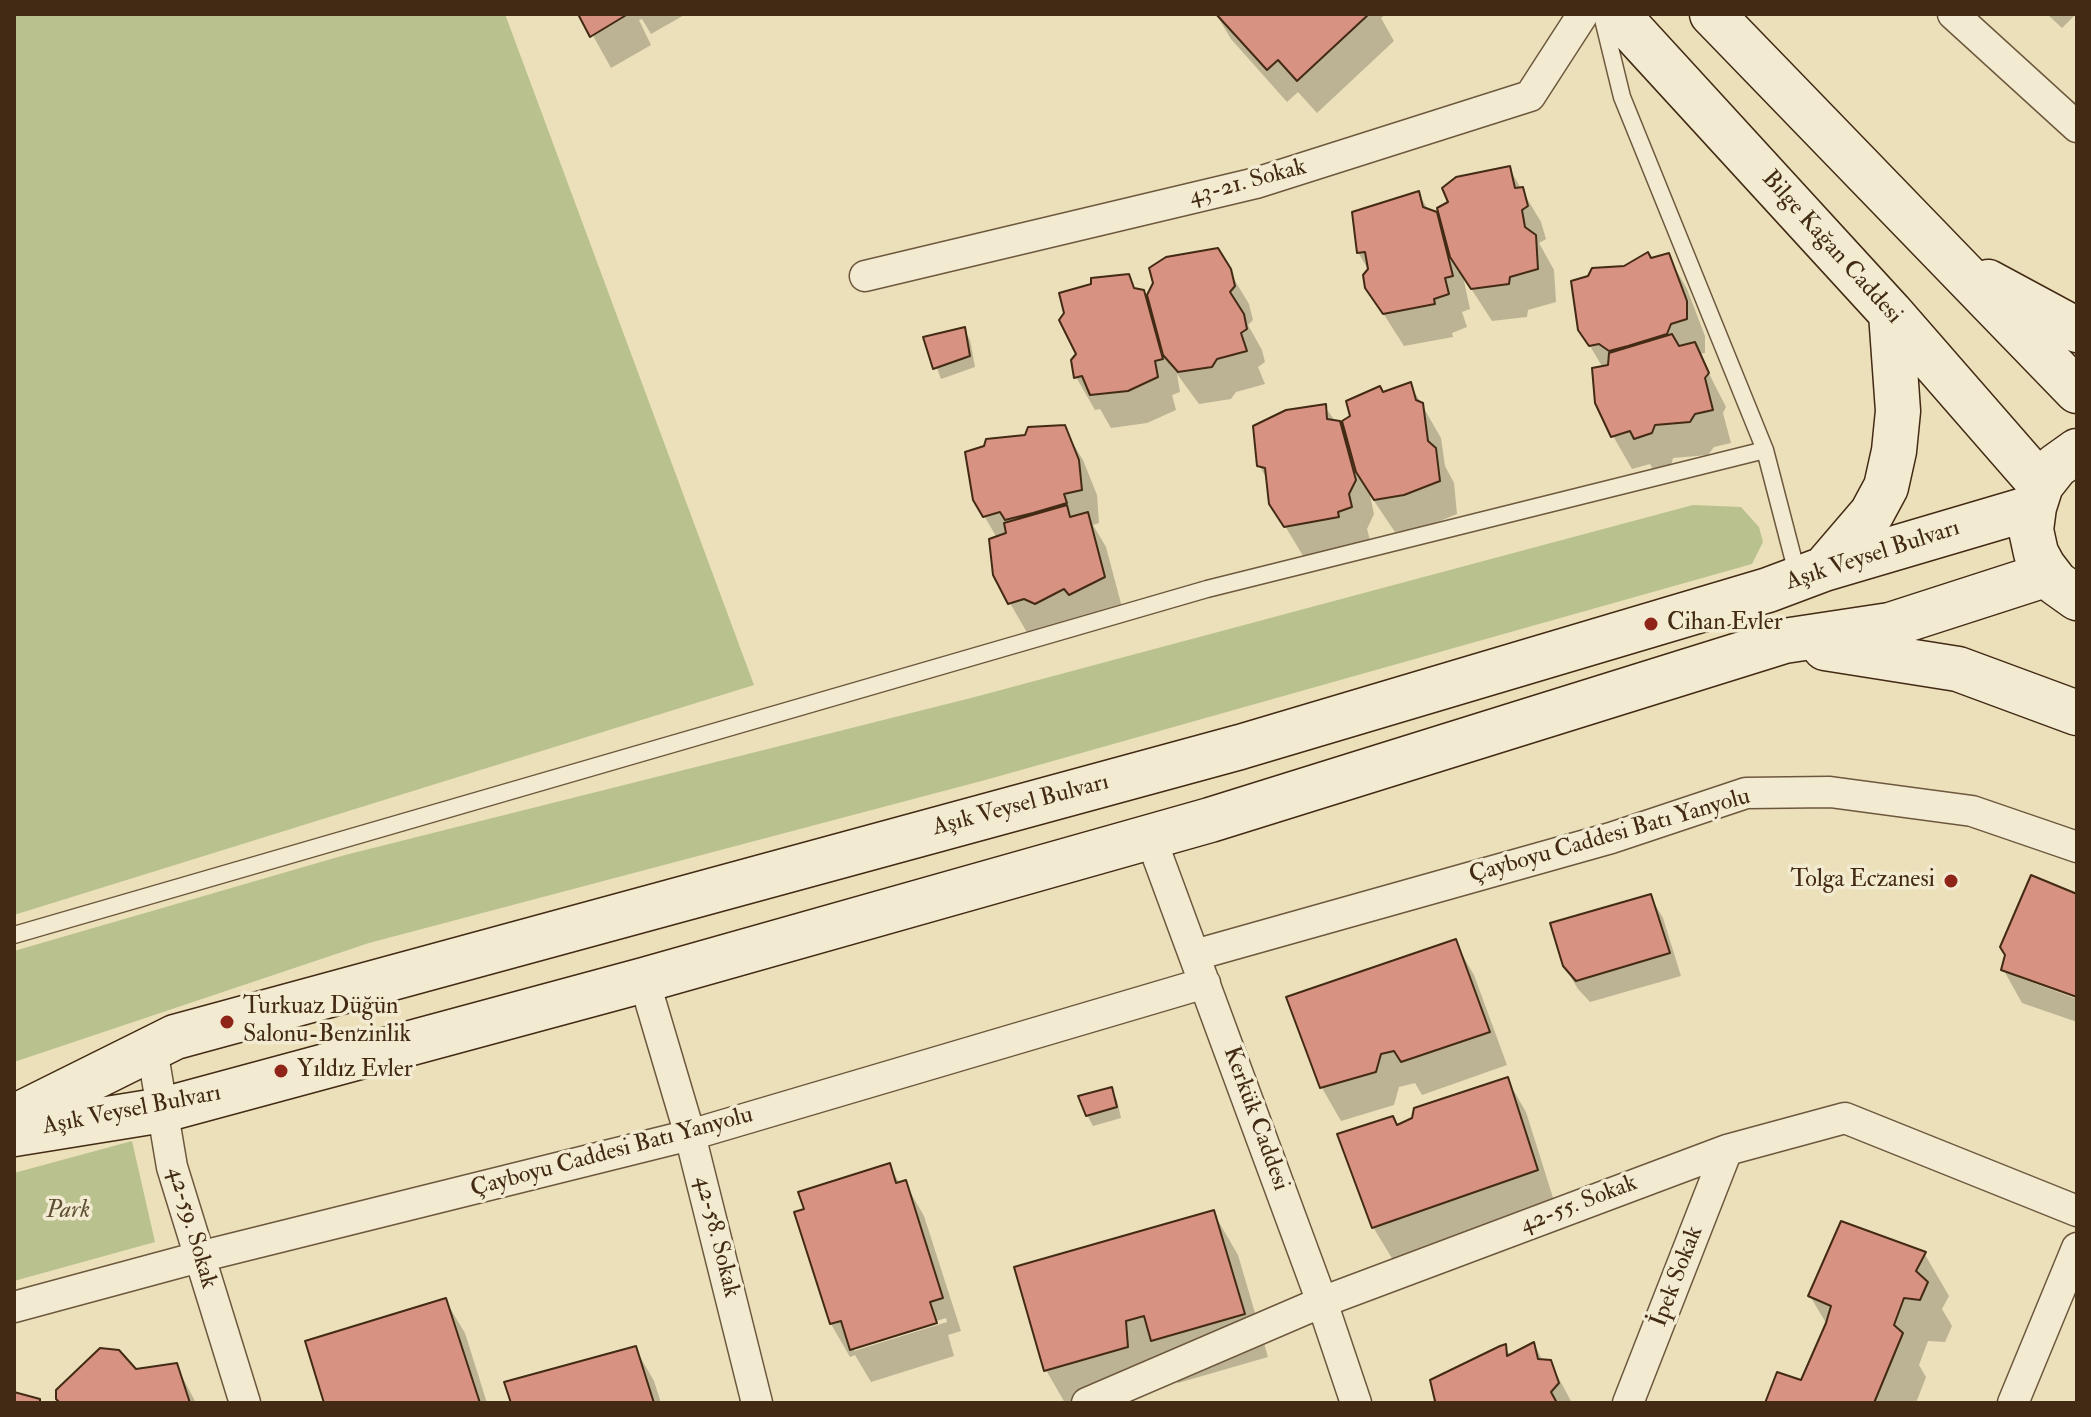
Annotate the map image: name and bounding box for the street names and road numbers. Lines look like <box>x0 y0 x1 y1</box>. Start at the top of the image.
street label: 43-21. Sokak <box>1186 154 1310 212</box>
street label: Bilge Kağan Caddesi <box>1755 165 1907 331</box>
street label: Aşık Veysel Bulvarı <box>1782 514 1964 598</box>
street label: Aşık Veysel Bulvarı <box>930 769 1112 843</box>
street label: Çayboyu Caddesi Batı Yanyolu <box>1466 783 1754 891</box>
street label: Kerkük Caddesi <box>1216 1043 1294 1195</box>
street label: Aşık Veysel Bulvarı <box>40 1080 224 1142</box>
street label: Çayboyu Caddesi Batı Yanyolu <box>468 1101 756 1205</box>
street label: 42-59. Sokak <box>160 1164 222 1292</box>
street label: 42-55. Sokak <box>1516 1170 1642 1240</box>
street label: 42-58. Sokak <box>687 1173 745 1301</box>
street label: İpek Sokak <box>1646 1222 1710 1332</box>

